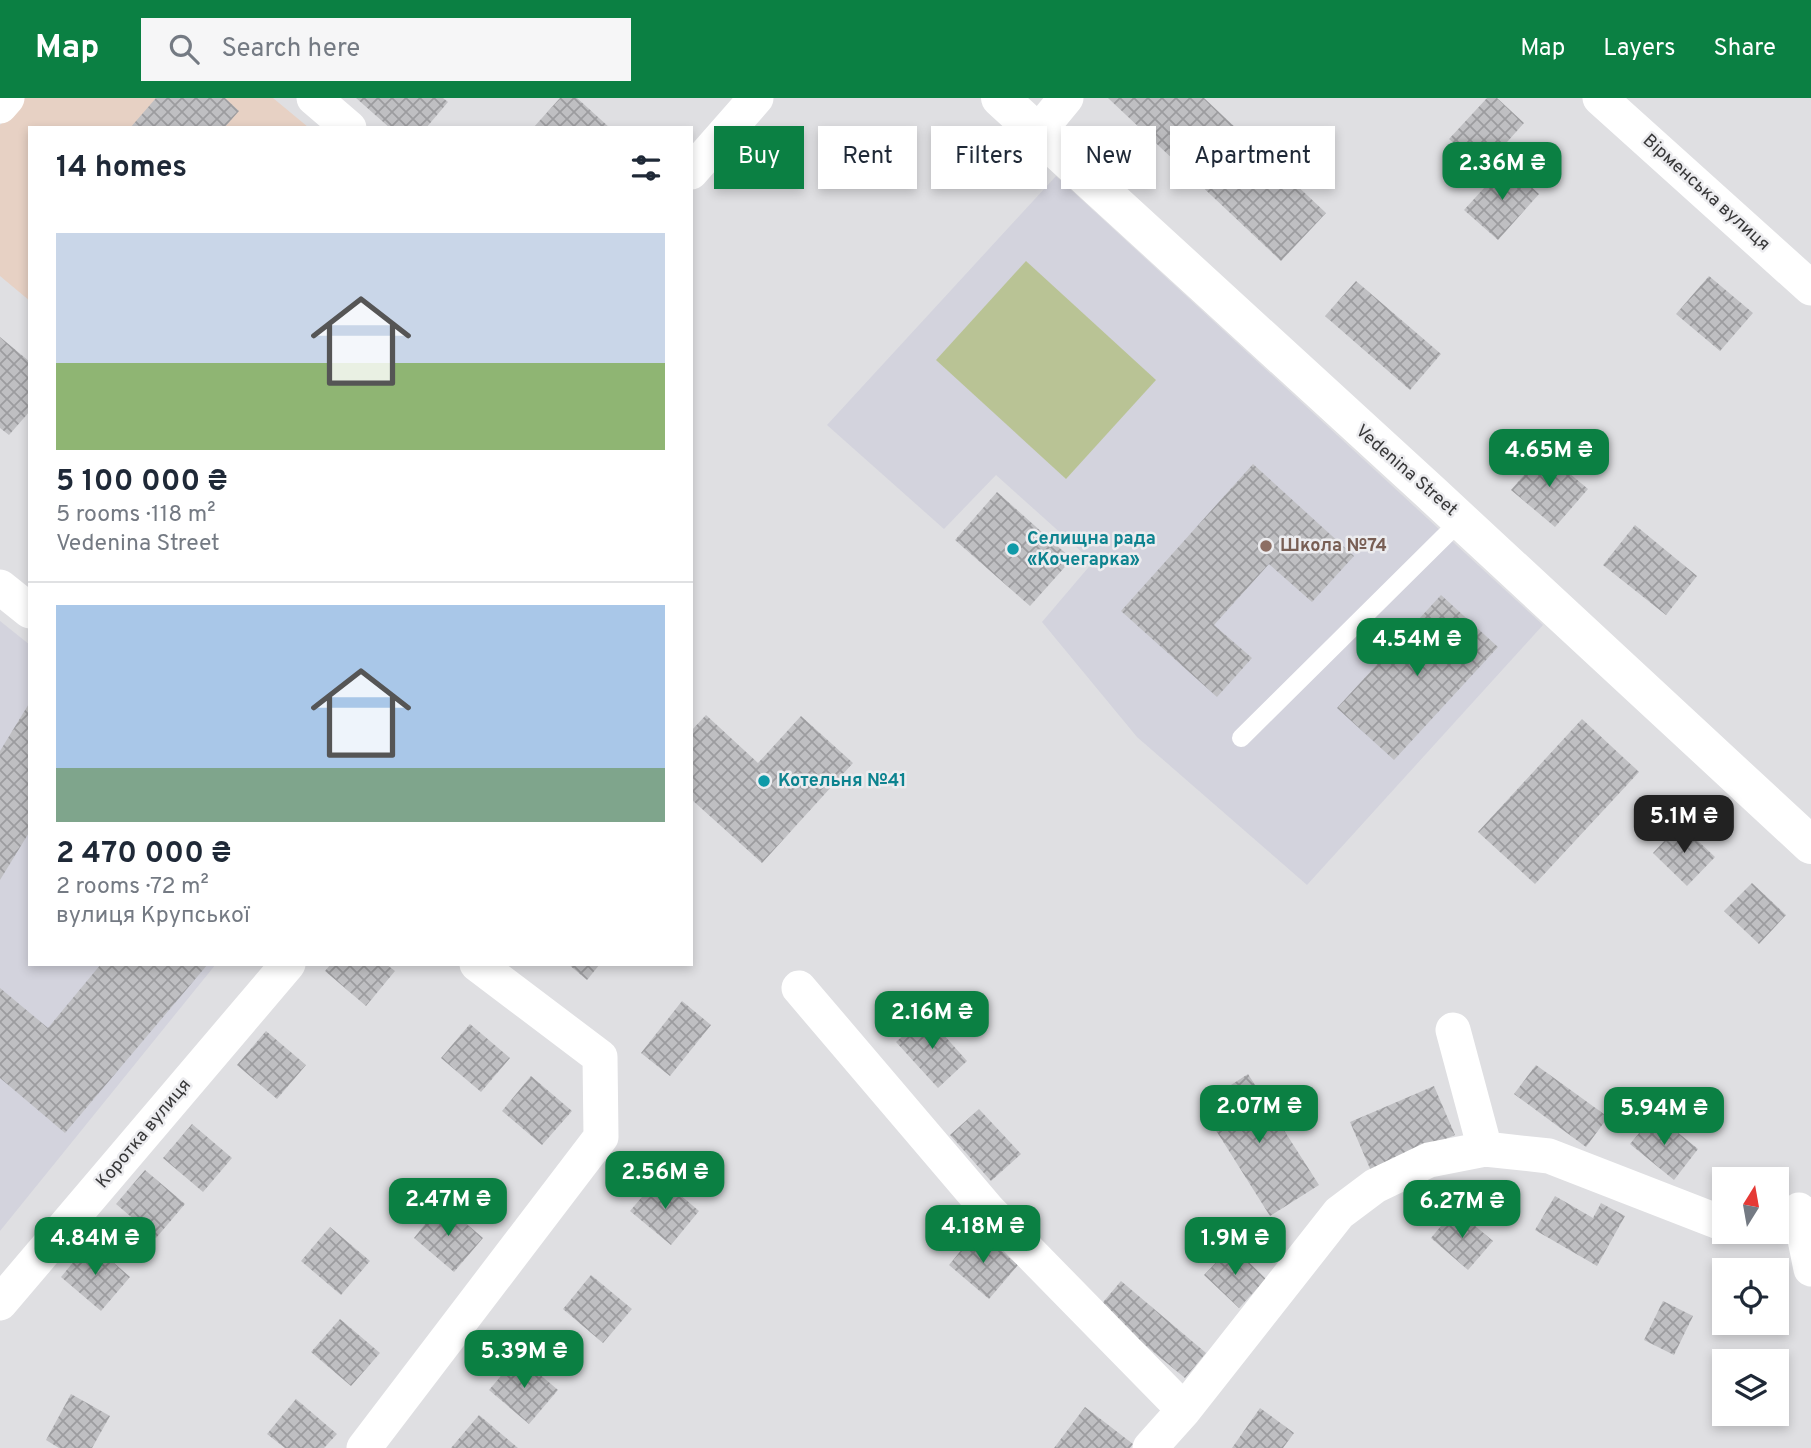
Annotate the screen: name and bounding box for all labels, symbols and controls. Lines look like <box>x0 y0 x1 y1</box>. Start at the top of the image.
search box <box>141 18 631 81</box>
text: Map <box>35 28 99 70</box>
icon: search <box>165 30 203 68</box>
text: Search here <box>221 33 360 66</box>
text: Map <box>1520 34 1565 64</box>
text: Layers <box>1603 34 1675 64</box>
text: Share <box>1713 34 1776 64</box>
chip: Buy <box>714 126 804 189</box>
chip: Rent <box>818 126 917 189</box>
chip: Filters <box>931 126 1047 189</box>
chip: New <box>1061 126 1156 189</box>
chip: Apartment <box>1170 126 1335 189</box>
street label: Вірменська вулиця <box>1637 130 1775 256</box>
pin: 2.36M ₴ <box>1437 142 1567 202</box>
icon: filters <box>627 149 665 187</box>
text: 14 homes <box>56 150 187 187</box>
text: 2.36M ₴ <box>1458 150 1546 179</box>
icon: home <box>298 278 424 404</box>
street label: Vedenina Street <box>1350 420 1462 522</box>
pin: 4.65M ₴ <box>1484 430 1614 489</box>
text: 4.65M ₴ <box>1505 437 1593 466</box>
text: 5 100 000 ₴ <box>56 464 228 501</box>
text: 5 rooms · 118 m² <box>56 501 215 530</box>
place label: Селищна рада «Кочегарка» <box>1027 528 1156 572</box>
text: Vedenina Street <box>56 530 220 559</box>
place label: Школа №74 <box>1280 535 1387 558</box>
marker: Школа №74 <box>1258 538 1274 554</box>
marker: Селищна рада «Кочегарка» <box>1005 541 1021 557</box>
pin: 4.54M ₴ <box>1352 618 1482 678</box>
text: 4.54M ₴ <box>1372 626 1462 655</box>
icon: home <box>298 650 424 776</box>
place label: Котельня №41 <box>778 770 906 793</box>
marker: Котельня №41 <box>756 773 772 789</box>
pin: 5.1M ₴ <box>1627 796 1741 855</box>
text: 5.1M ₴ <box>1650 803 1718 832</box>
text: 2 470 000 ₴ <box>56 836 231 873</box>
text: 2 rooms · 72 m² <box>56 873 209 902</box>
text: вулиця Крупської <box>56 902 250 931</box>
pin: 2.16M ₴ <box>867 992 997 1051</box>
text: 2.16M ₴ <box>891 999 973 1028</box>
street label: Коротка вулиця <box>91 1074 197 1194</box>
pin: 2.07M ₴ <box>1194 1086 1324 1145</box>
pin: 5.94M ₴ <box>1599 1088 1729 1147</box>
text: 2.07M ₴ <box>1216 1093 1302 1122</box>
text: 5.94M ₴ <box>1620 1095 1708 1124</box>
pin: 2.56M ₴ <box>600 1152 730 1211</box>
text: 2.56M ₴ <box>621 1159 709 1188</box>
north arrow <box>1712 1167 1788 1244</box>
map controls <box>1712 1167 1789 1426</box>
pin: 2.47M ₴ <box>383 1178 513 1238</box>
pin: 6.27M ₴ <box>1397 1180 1527 1240</box>
text: 2.47M ₴ <box>405 1186 491 1215</box>
text: 6.27M ₴ <box>1419 1188 1505 1217</box>
pin: 4.18M ₴ <box>918 1206 1048 1265</box>
text: 4.18M ₴ <box>941 1213 1025 1242</box>
pin: 4.84M ₴ <box>30 1218 160 1277</box>
pin: 1.9M ₴ <box>1178 1218 1292 1277</box>
text: 4.84M ₴ <box>50 1225 140 1254</box>
text: 1.9M ₴ <box>1201 1225 1269 1254</box>
button: locate <box>1712 1258 1789 1335</box>
pin: 5.39M ₴ <box>459 1330 589 1390</box>
text: 5.39M ₴ <box>480 1338 568 1367</box>
button: layers <box>1712 1349 1789 1426</box>

